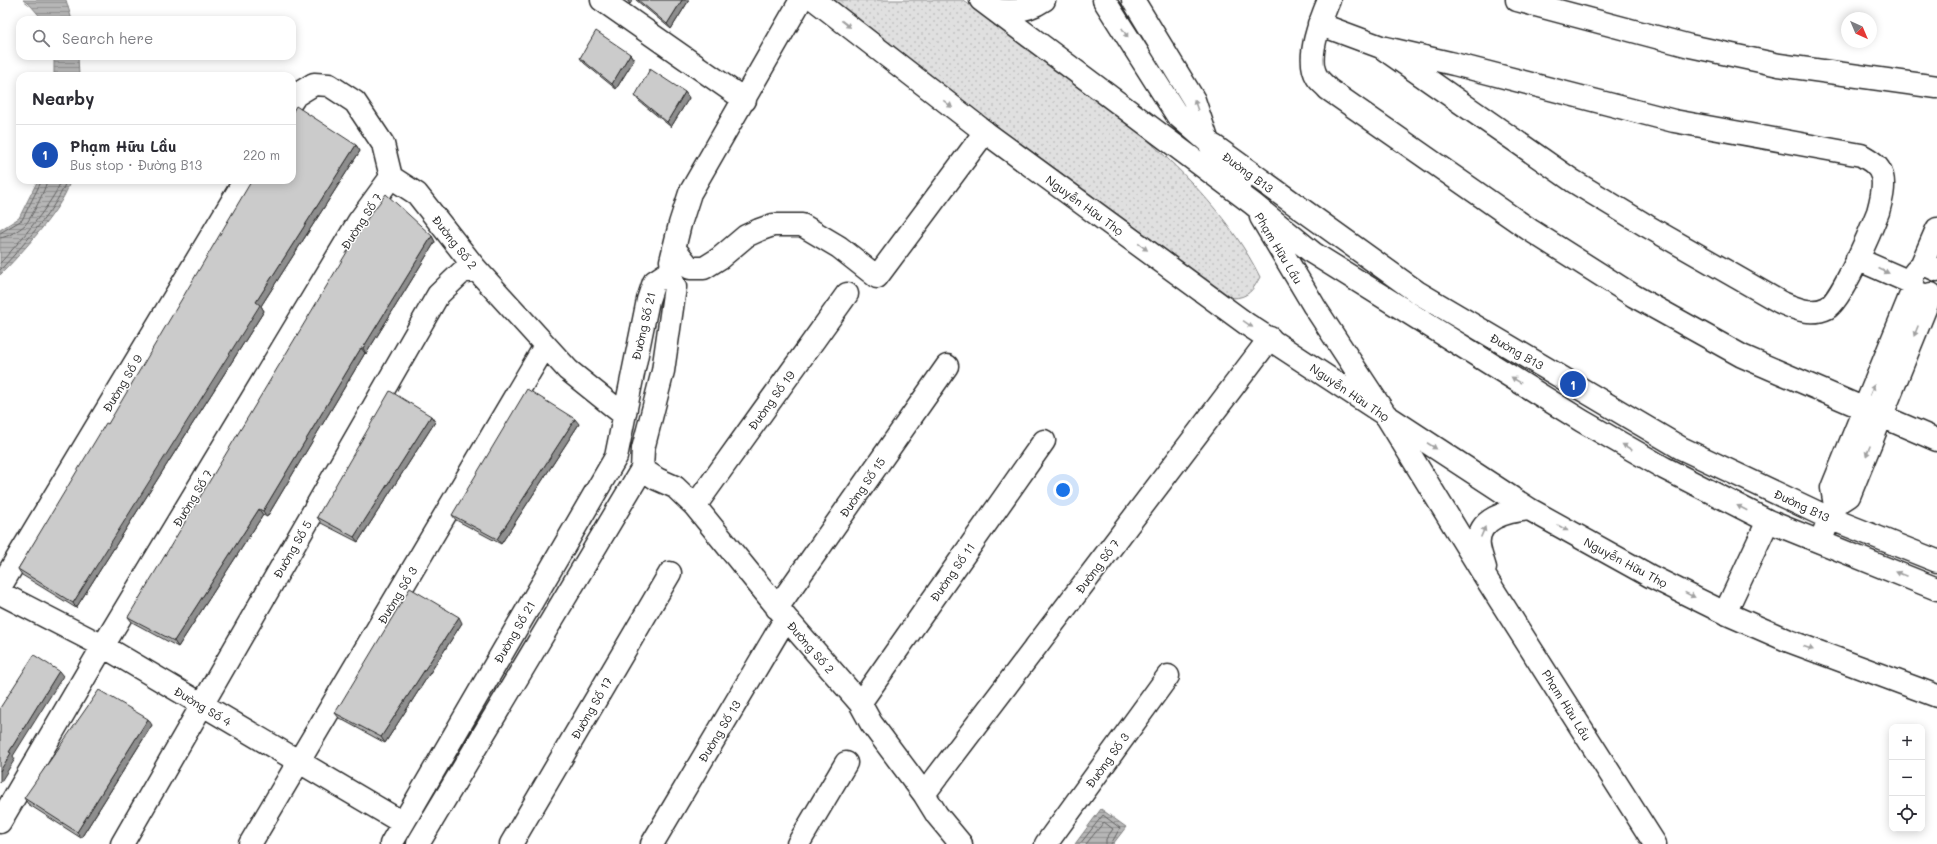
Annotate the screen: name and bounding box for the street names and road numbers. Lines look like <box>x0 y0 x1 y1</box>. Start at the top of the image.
street label: Đường B13 <box>1219 148 1277 196</box>
street label: Nguyễn Hữu Thọ <box>1043 171 1127 239</box>
street label: Đường Số 7 <box>337 189 385 252</box>
street label: Phạm Hữu Lầu <box>1251 209 1307 287</box>
street label: Đường Số 2 <box>429 212 481 272</box>
street label: Đường Số 21 <box>627 290 659 362</box>
street label: Đường B13 <box>1487 329 1547 373</box>
street label: Đường Số 9 <box>99 351 145 415</box>
street label: Nguyễn Hữu Thọ <box>1307 359 1393 425</box>
street label: Đường Số 19 <box>744 367 798 433</box>
street label: Đường Số 15 <box>835 454 889 520</box>
street label: Đường Số 7 <box>169 466 216 530</box>
street label: Đường B13 <box>1772 485 1832 525</box>
street label: Đường Số 5 <box>269 517 315 581</box>
street label: Nguyễn Hữu Thọ <box>1581 533 1671 591</box>
street label: Đường Số 7 <box>1071 535 1123 596</box>
street label: Đường Số 11 <box>926 539 978 605</box>
street label: Đường Số 3 <box>374 563 420 627</box>
street label: Đường Số 21 <box>490 598 538 666</box>
street label: Đường Số 2 <box>784 618 838 676</box>
street label: Phạm Hữu Lầu <box>1539 666 1595 744</box>
street label: Đường Số 17 <box>567 674 615 742</box>
street label: Đường Số 4 <box>171 683 235 729</box>
street label: Đường Số 13 <box>694 697 744 765</box>
street label: Đường Số 3 <box>1082 729 1132 791</box>

